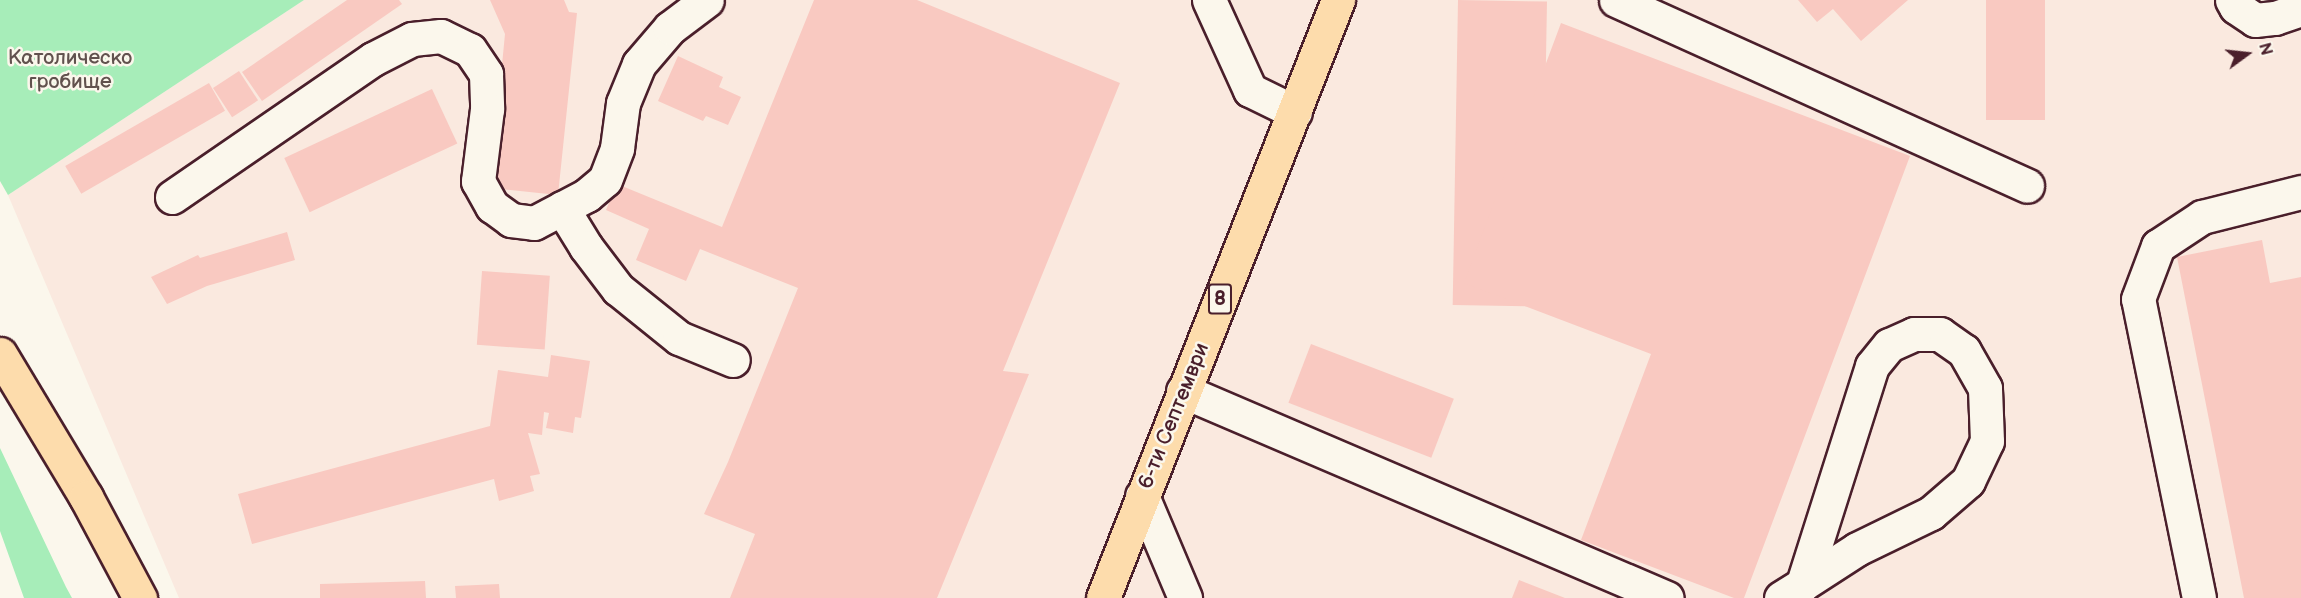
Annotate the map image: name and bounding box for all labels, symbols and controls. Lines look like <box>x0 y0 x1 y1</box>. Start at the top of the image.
north arrow <box>2217 24 2277 84</box>
text: N <box>2254 41 2276 57</box>
park label: Католическо гробище <box>8 45 132 95</box>
road number: 8 <box>1206 282 1234 316</box>
street label: 6-ти Септември <box>1133 339 1215 493</box>

